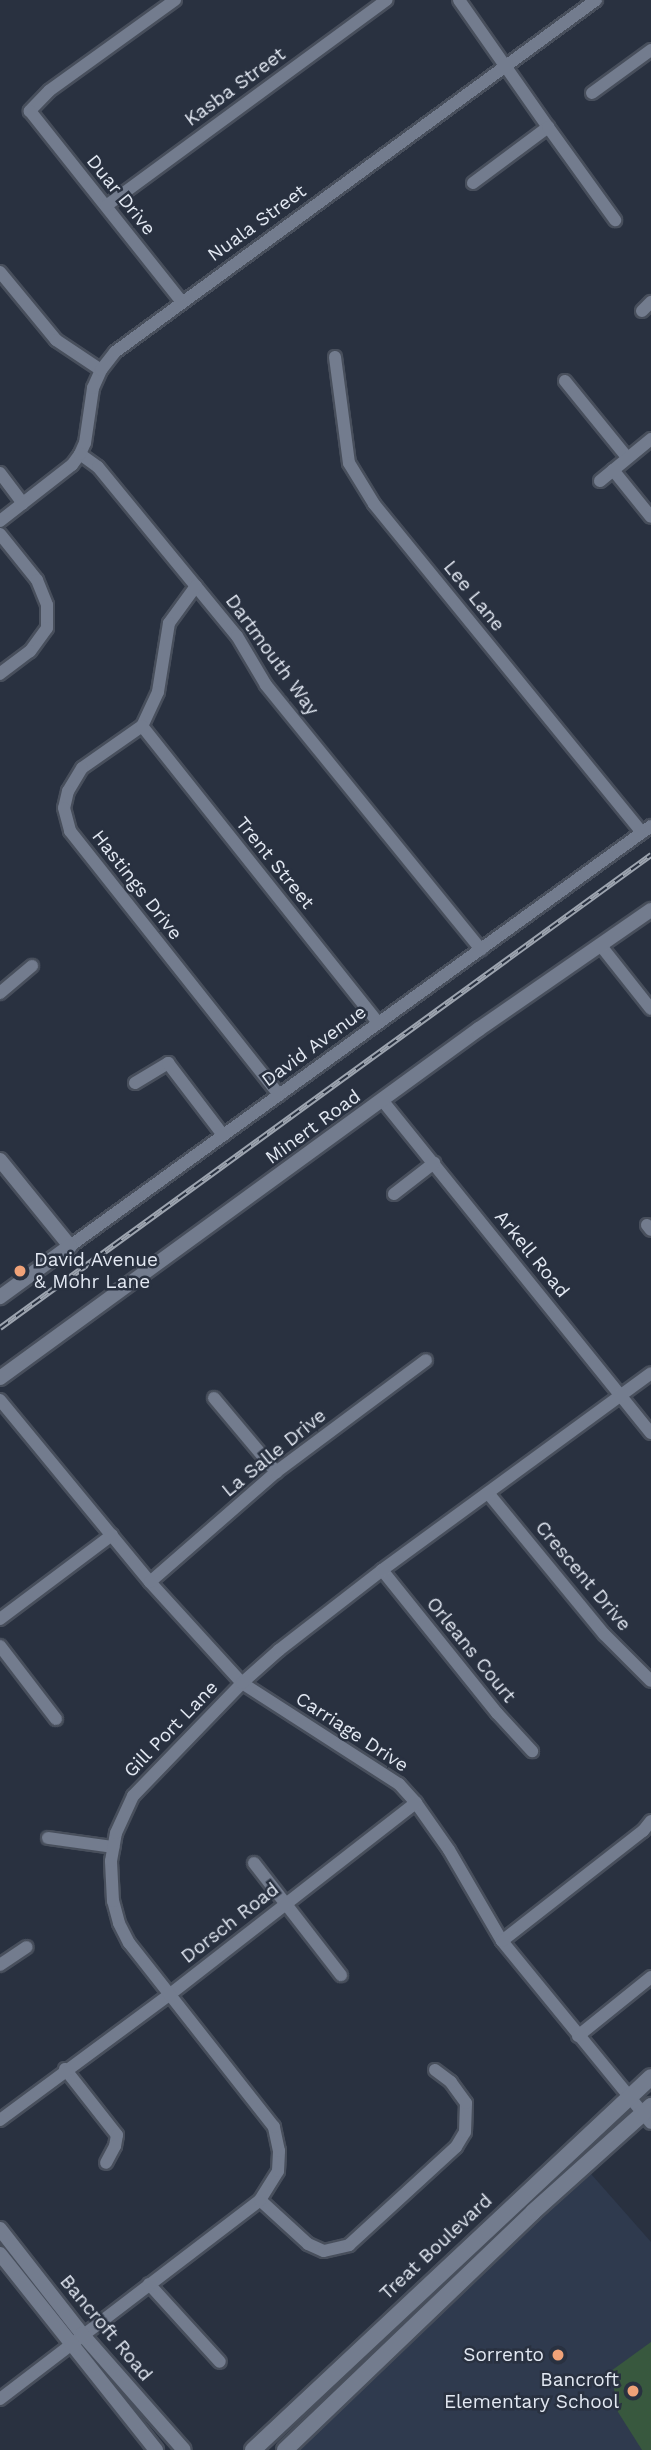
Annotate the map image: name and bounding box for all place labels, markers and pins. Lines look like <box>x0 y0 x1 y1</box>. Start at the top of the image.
place label: David Avenue & Mohr Lane <box>34 1249 159 1293</box>
marker: David Avenue & Mohr Lane <box>12 1263 28 1279</box>
place label: Sorrento <box>463 2344 544 2366</box>
marker: Sorrento <box>550 2347 566 2363</box>
place label: Bancroft Elementary School <box>443 2369 619 2413</box>
marker: Bancroft Elementary School <box>625 2383 641 2399</box>

